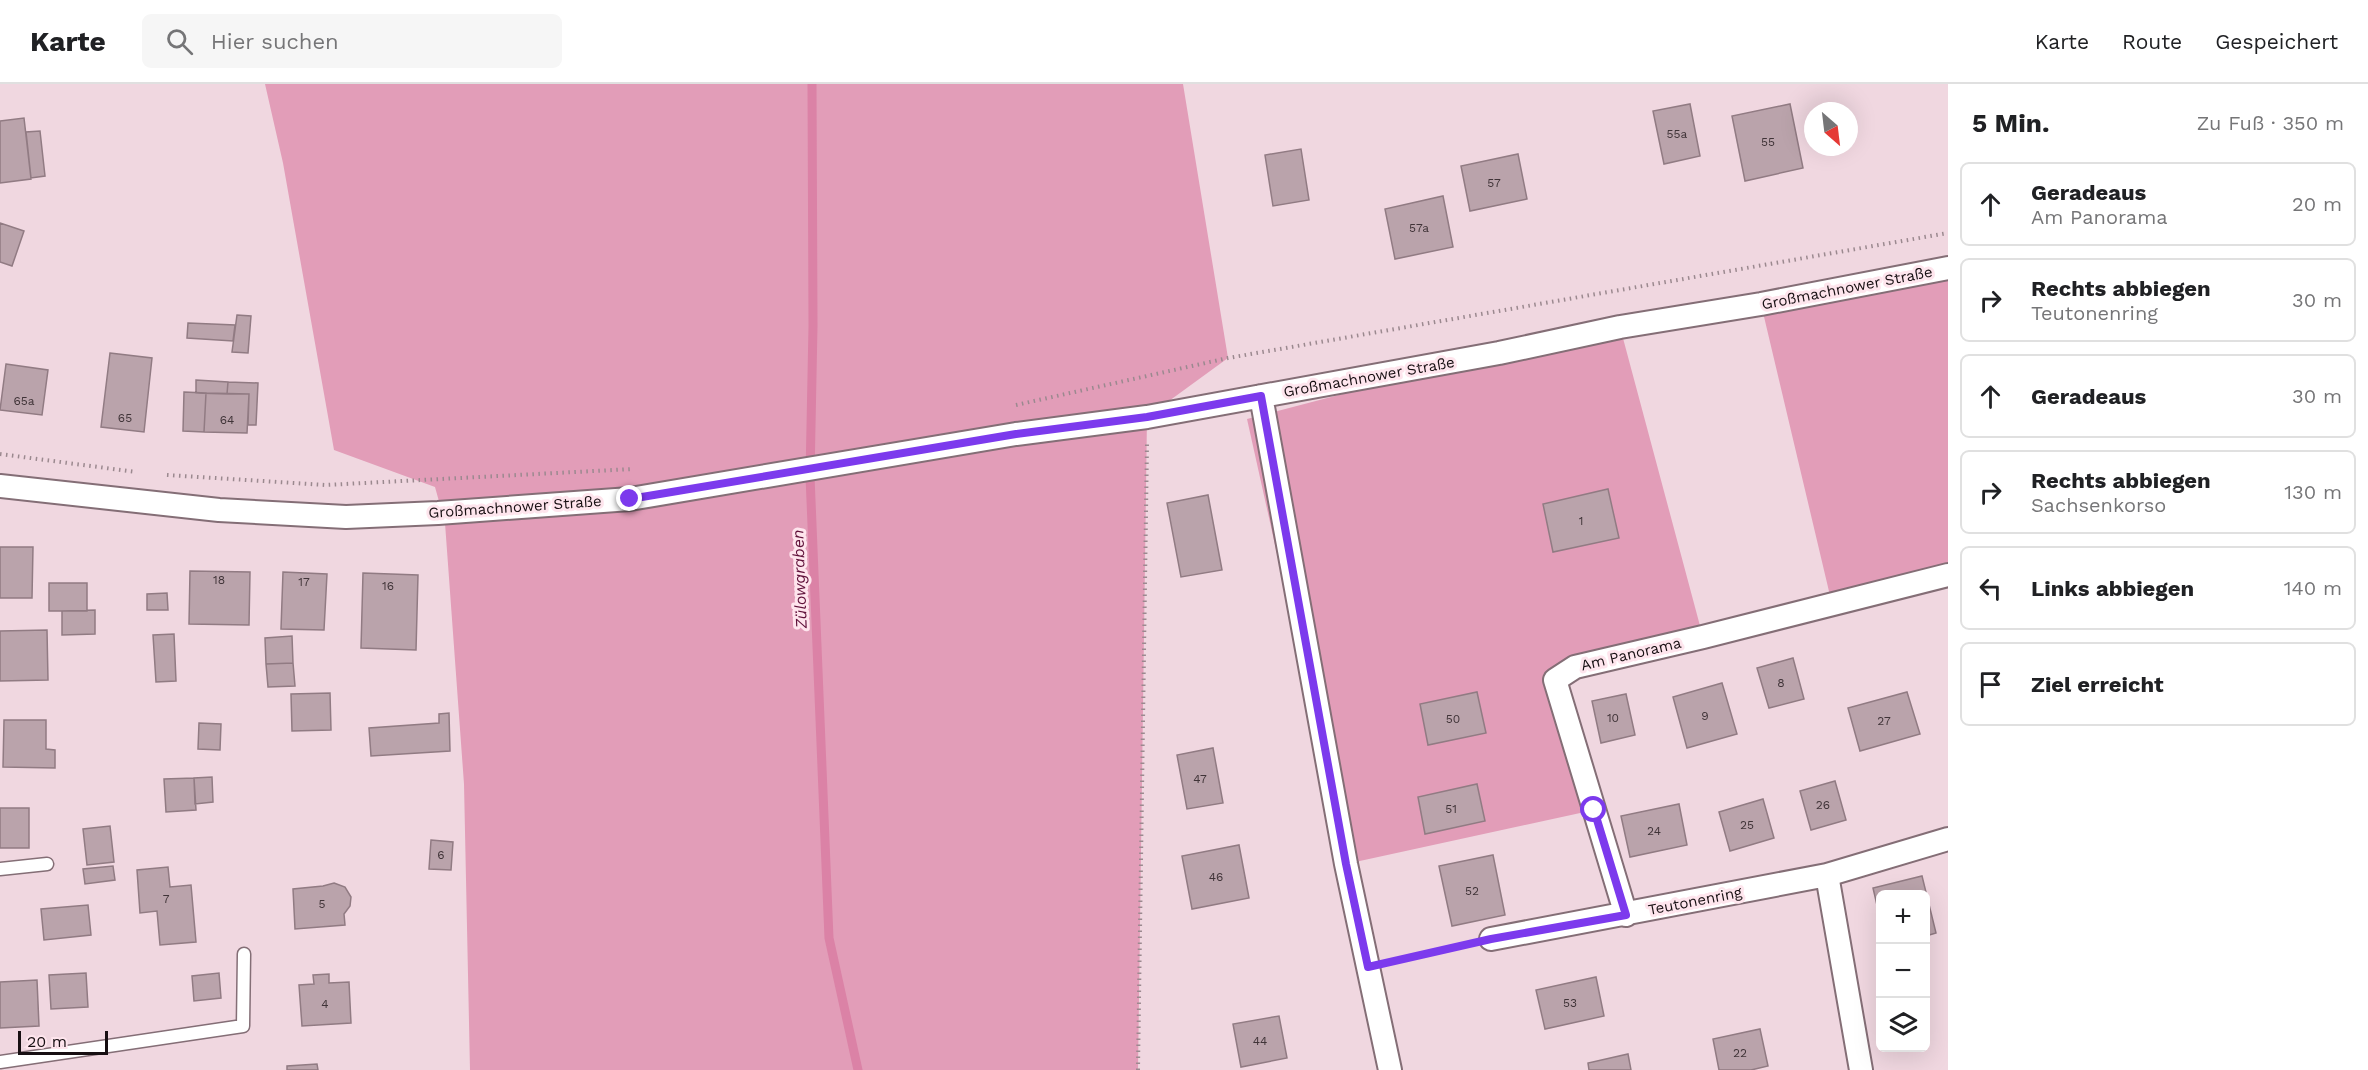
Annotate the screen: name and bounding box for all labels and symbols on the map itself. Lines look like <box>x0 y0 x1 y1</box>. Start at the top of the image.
north arrow <box>1804 102 1858 156</box>
house number: 55a <box>1667 127 1688 141</box>
house number: 55 <box>1761 135 1775 149</box>
house number: 57 <box>1487 176 1501 190</box>
house number: 57a <box>1409 221 1429 235</box>
street label: Großmachnower Straße <box>1760 263 1934 313</box>
street label: Großmachnower Straße <box>1282 353 1456 401</box>
house number: 65a <box>13 394 35 408</box>
house number: 65 <box>118 411 132 425</box>
house number: 64 <box>220 413 234 427</box>
route end <box>616 485 642 511</box>
street label: Großmachnower Straße <box>428 492 602 522</box>
house number: 1 <box>1579 514 1583 528</box>
water label: Zülowgraben <box>788 529 811 630</box>
house number: 18 <box>213 573 225 587</box>
house number: 17 <box>298 575 310 589</box>
house number: 16 <box>382 579 394 593</box>
street label: Am Panorama <box>1579 634 1683 674</box>
house number: 8 <box>1777 676 1785 690</box>
house number: 9 <box>1701 709 1709 723</box>
house number: 10 <box>1607 711 1619 725</box>
house number: 50 <box>1446 712 1460 726</box>
house number: 27 <box>1877 714 1891 728</box>
house number: 47 <box>1193 772 1207 786</box>
route start <box>1580 796 1606 822</box>
house number: 26 <box>1816 798 1830 812</box>
house number: 51 <box>1445 802 1457 816</box>
house number: 25 <box>1740 818 1754 832</box>
house number: 24 <box>1647 824 1661 838</box>
house number: 6 <box>437 848 445 862</box>
house number: 46 <box>1209 870 1223 884</box>
street label: Teutonenring <box>1647 883 1743 919</box>
house number: 52 <box>1465 884 1479 898</box>
house number: 7 <box>163 892 170 906</box>
house number: 5 <box>319 897 326 911</box>
house number: 53 <box>1563 996 1577 1010</box>
house number: 4 <box>321 997 329 1011</box>
scale bar <box>18 1028 108 1056</box>
house number: 44 <box>1253 1034 1267 1048</box>
house number: 22 <box>1733 1046 1747 1060</box>

